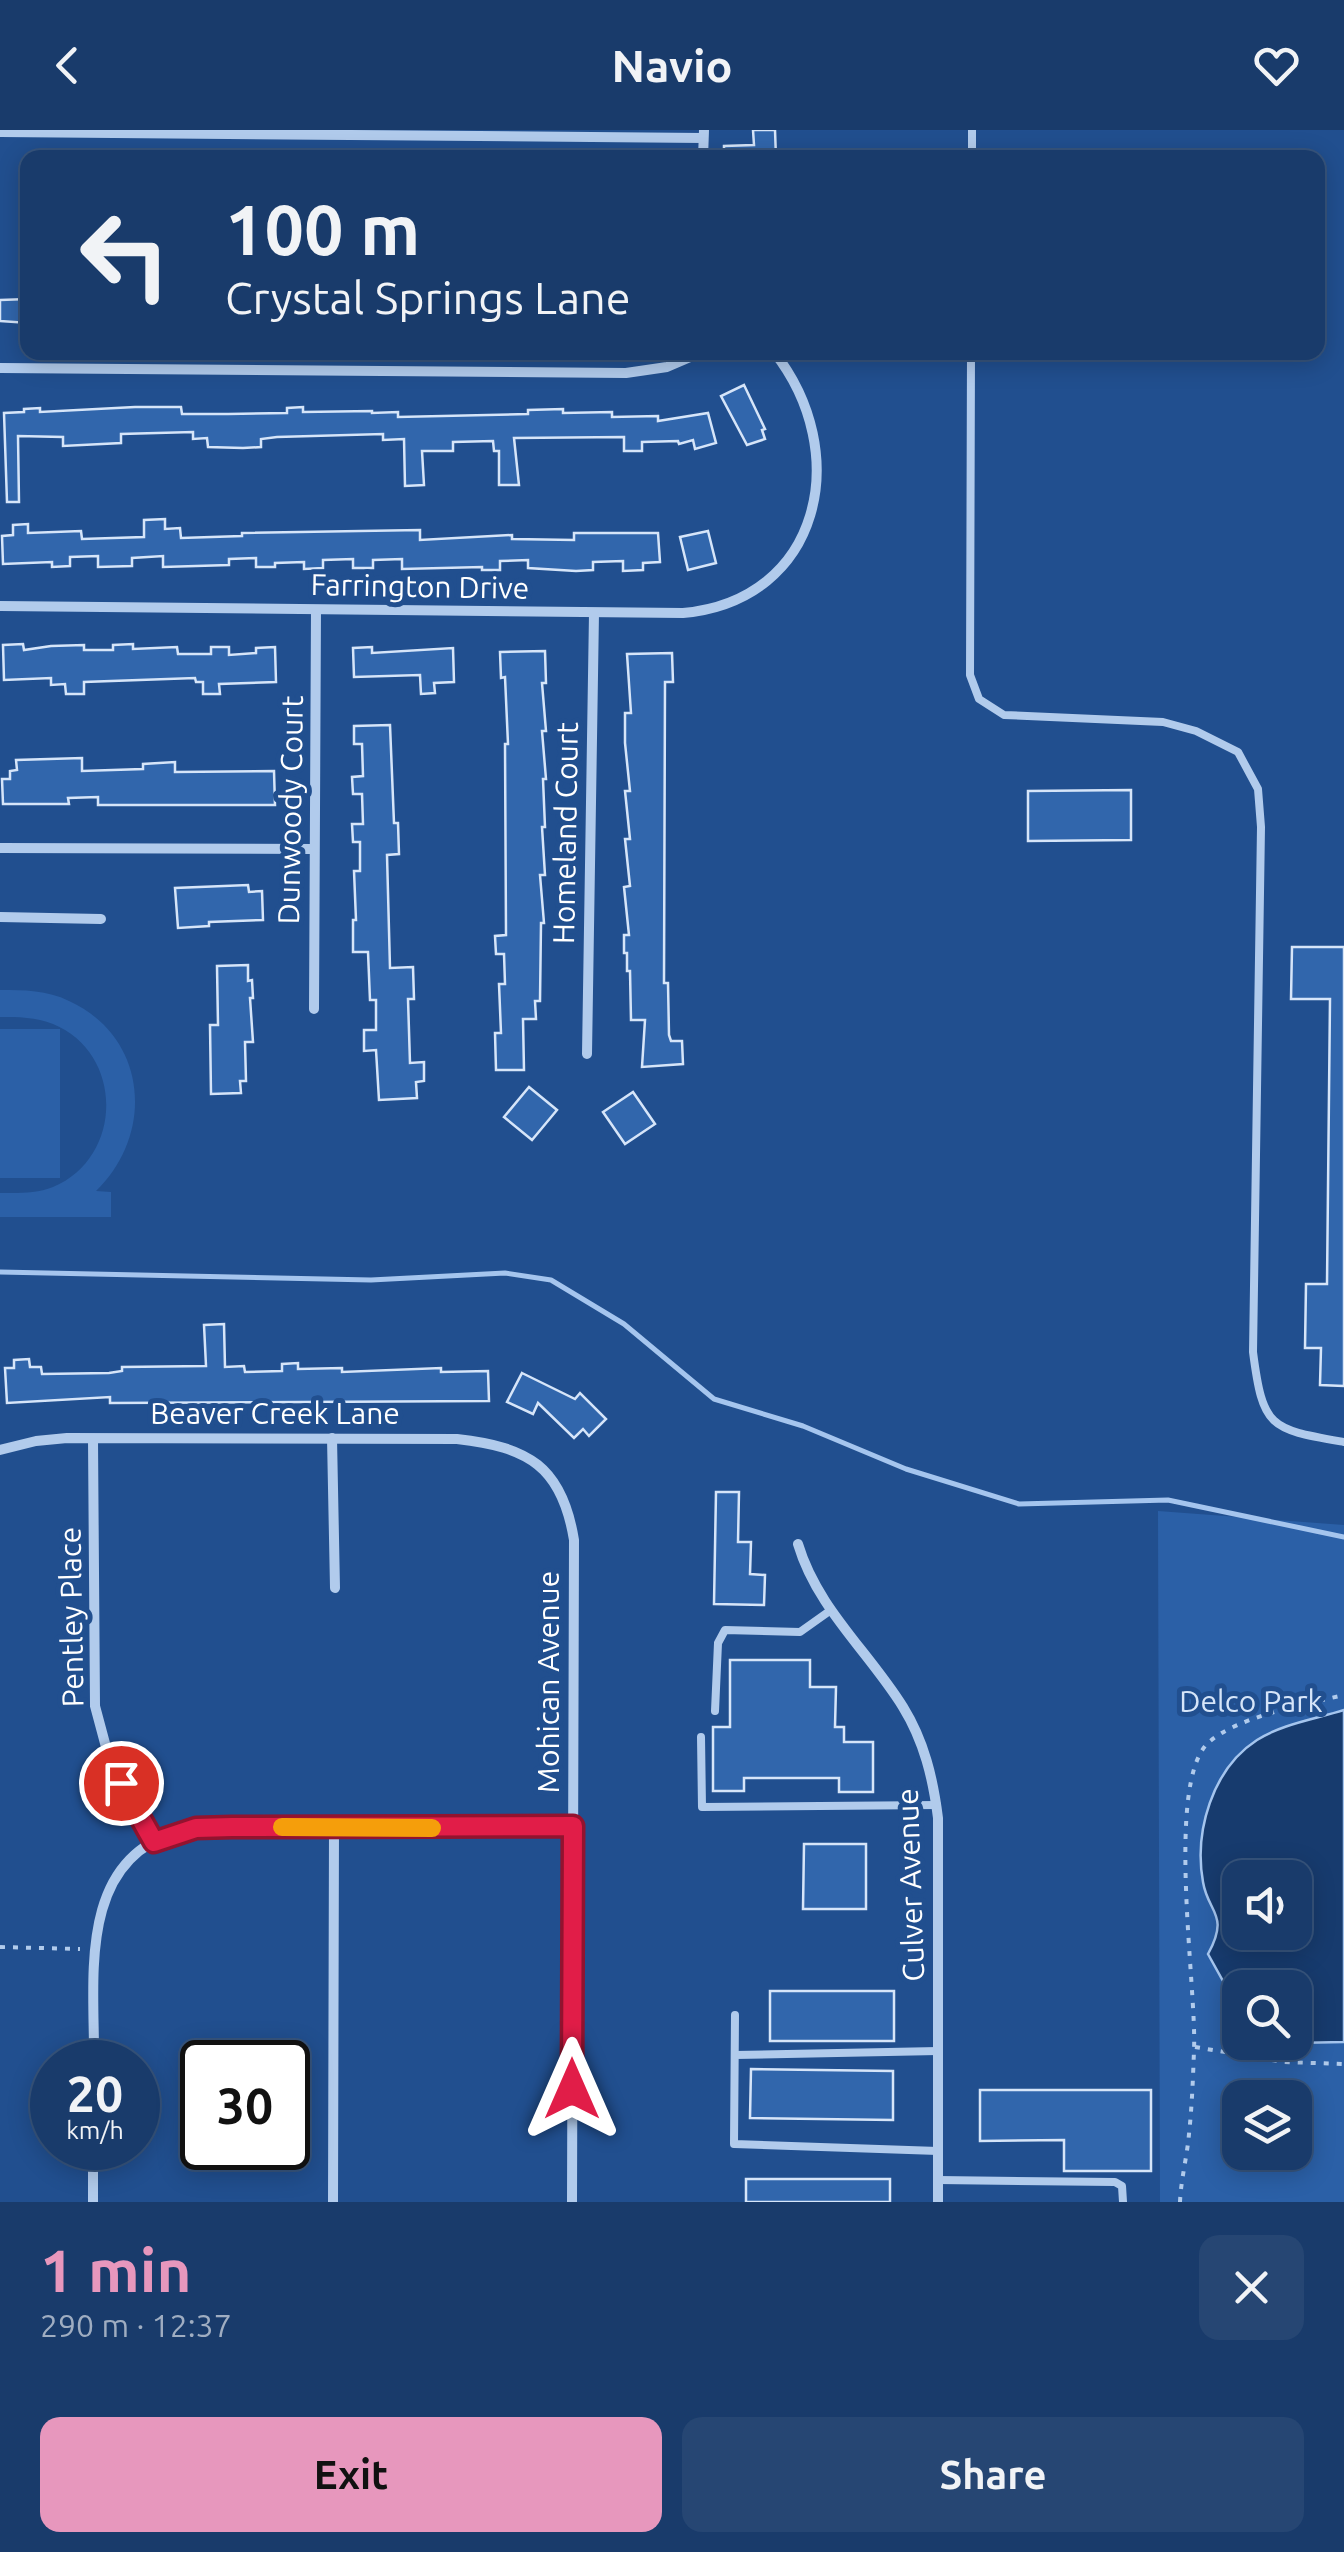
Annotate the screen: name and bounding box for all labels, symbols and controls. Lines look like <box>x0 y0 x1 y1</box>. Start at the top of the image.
icon: back <box>40 38 95 93</box>
icon: heart <box>1249 38 1304 93</box>
text: Navio <box>611 40 733 91</box>
icon: left <box>60 190 190 320</box>
text: 100 m <box>225 190 420 268</box>
text: Crystal Springs Lane <box>225 272 631 323</box>
street label: Farrington Drive <box>310 567 530 605</box>
street label: Dunwoody Court <box>271 695 309 925</box>
street label: Homeland Court <box>546 722 584 944</box>
street label: Beaver Creek Lane <box>150 1396 400 1430</box>
street label: Pentley Place <box>52 1527 90 1707</box>
street label: Mohican Avenue <box>531 1571 565 1793</box>
park label: Delco Park <box>1179 1684 1323 1718</box>
pin <box>79 1741 164 1826</box>
icon: arrive <box>94 1756 149 1811</box>
street label: Culver Avenue <box>890 1788 930 1982</box>
map controls <box>1222 1860 1312 2170</box>
button: sound <box>1222 1860 1312 1950</box>
button: search <box>1222 1970 1312 2060</box>
position arrow <box>520 2037 624 2141</box>
speed limit sign: 30 <box>180 2040 310 2170</box>
text: 20 <box>67 2065 123 2121</box>
button: layers <box>1222 2080 1312 2170</box>
text: km/h <box>66 2116 124 2144</box>
button: close <box>1199 2235 1304 2340</box>
text: 1 min <box>40 2236 192 2303</box>
text: 290 m · 12:37 <box>40 2307 232 2343</box>
button: Exit <box>40 2417 662 2532</box>
button: Share <box>682 2417 1304 2532</box>

